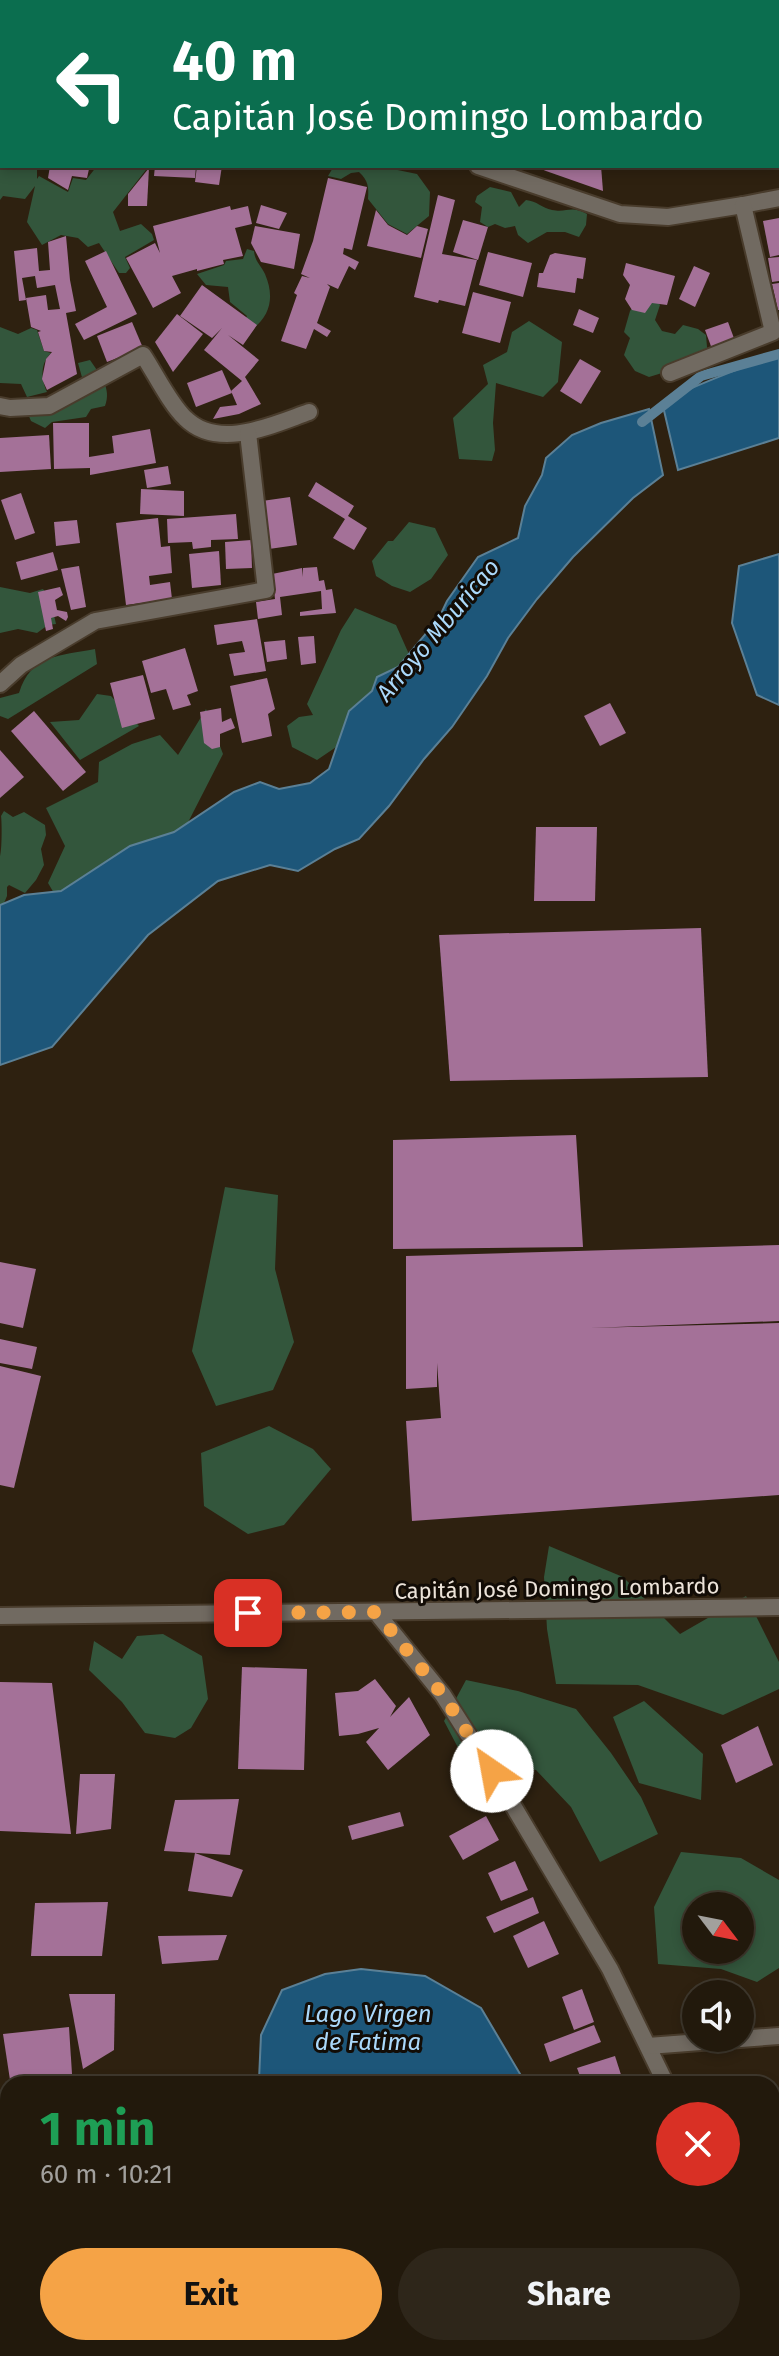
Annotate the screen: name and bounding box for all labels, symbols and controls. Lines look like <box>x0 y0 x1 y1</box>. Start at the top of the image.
text: 40 m <box>172 28 297 95</box>
icon: left <box>40 32 144 136</box>
text: Capitán José Domingo Lombardo <box>172 96 704 140</box>
water label: Arroyo Mburicao <box>370 553 506 708</box>
street label: Capitán José Domingo Lombardo <box>394 1572 720 1605</box>
pin <box>214 1579 282 1647</box>
icon: arrive <box>226 1591 270 1635</box>
position arrow <box>450 1729 534 1813</box>
north arrow <box>682 1892 754 1964</box>
map controls <box>682 1892 754 2052</box>
button: sound <box>682 1980 754 2052</box>
water label: Lago Virgen de Fatima <box>304 2000 432 2056</box>
text: 1 min <box>40 2100 155 2158</box>
button: close <box>656 2102 740 2186</box>
text: 60 m · 10:21 <box>40 2159 173 2190</box>
button: Exit <box>40 2248 382 2340</box>
button: Share <box>398 2248 740 2340</box>

